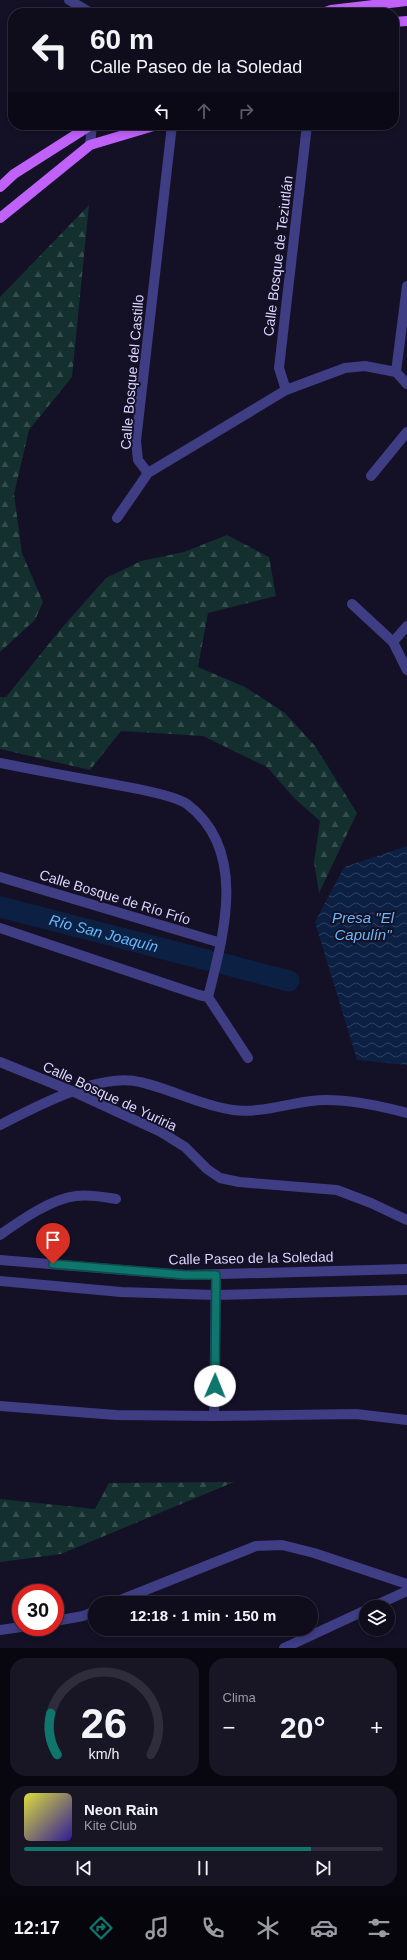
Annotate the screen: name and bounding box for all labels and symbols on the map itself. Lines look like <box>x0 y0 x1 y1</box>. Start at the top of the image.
street label: Calle Bosque de Teziutlán <box>260 175 296 337</box>
street label: Calle Bosque del Castillo <box>117 294 147 450</box>
street label: Calle Bosque de Río Frío <box>37 866 193 928</box>
water label: Presa "El Capulín" <box>332 909 395 943</box>
water label: Río San Joaquín <box>48 911 160 955</box>
street label: Calle Bosque de Yuriria <box>40 1058 180 1134</box>
pin <box>36 1223 70 1264</box>
street label: Calle Paseo de la Soledad <box>168 1249 334 1267</box>
position arrow <box>194 1365 236 1407</box>
speed limit sign: 30 <box>12 1584 64 1636</box>

